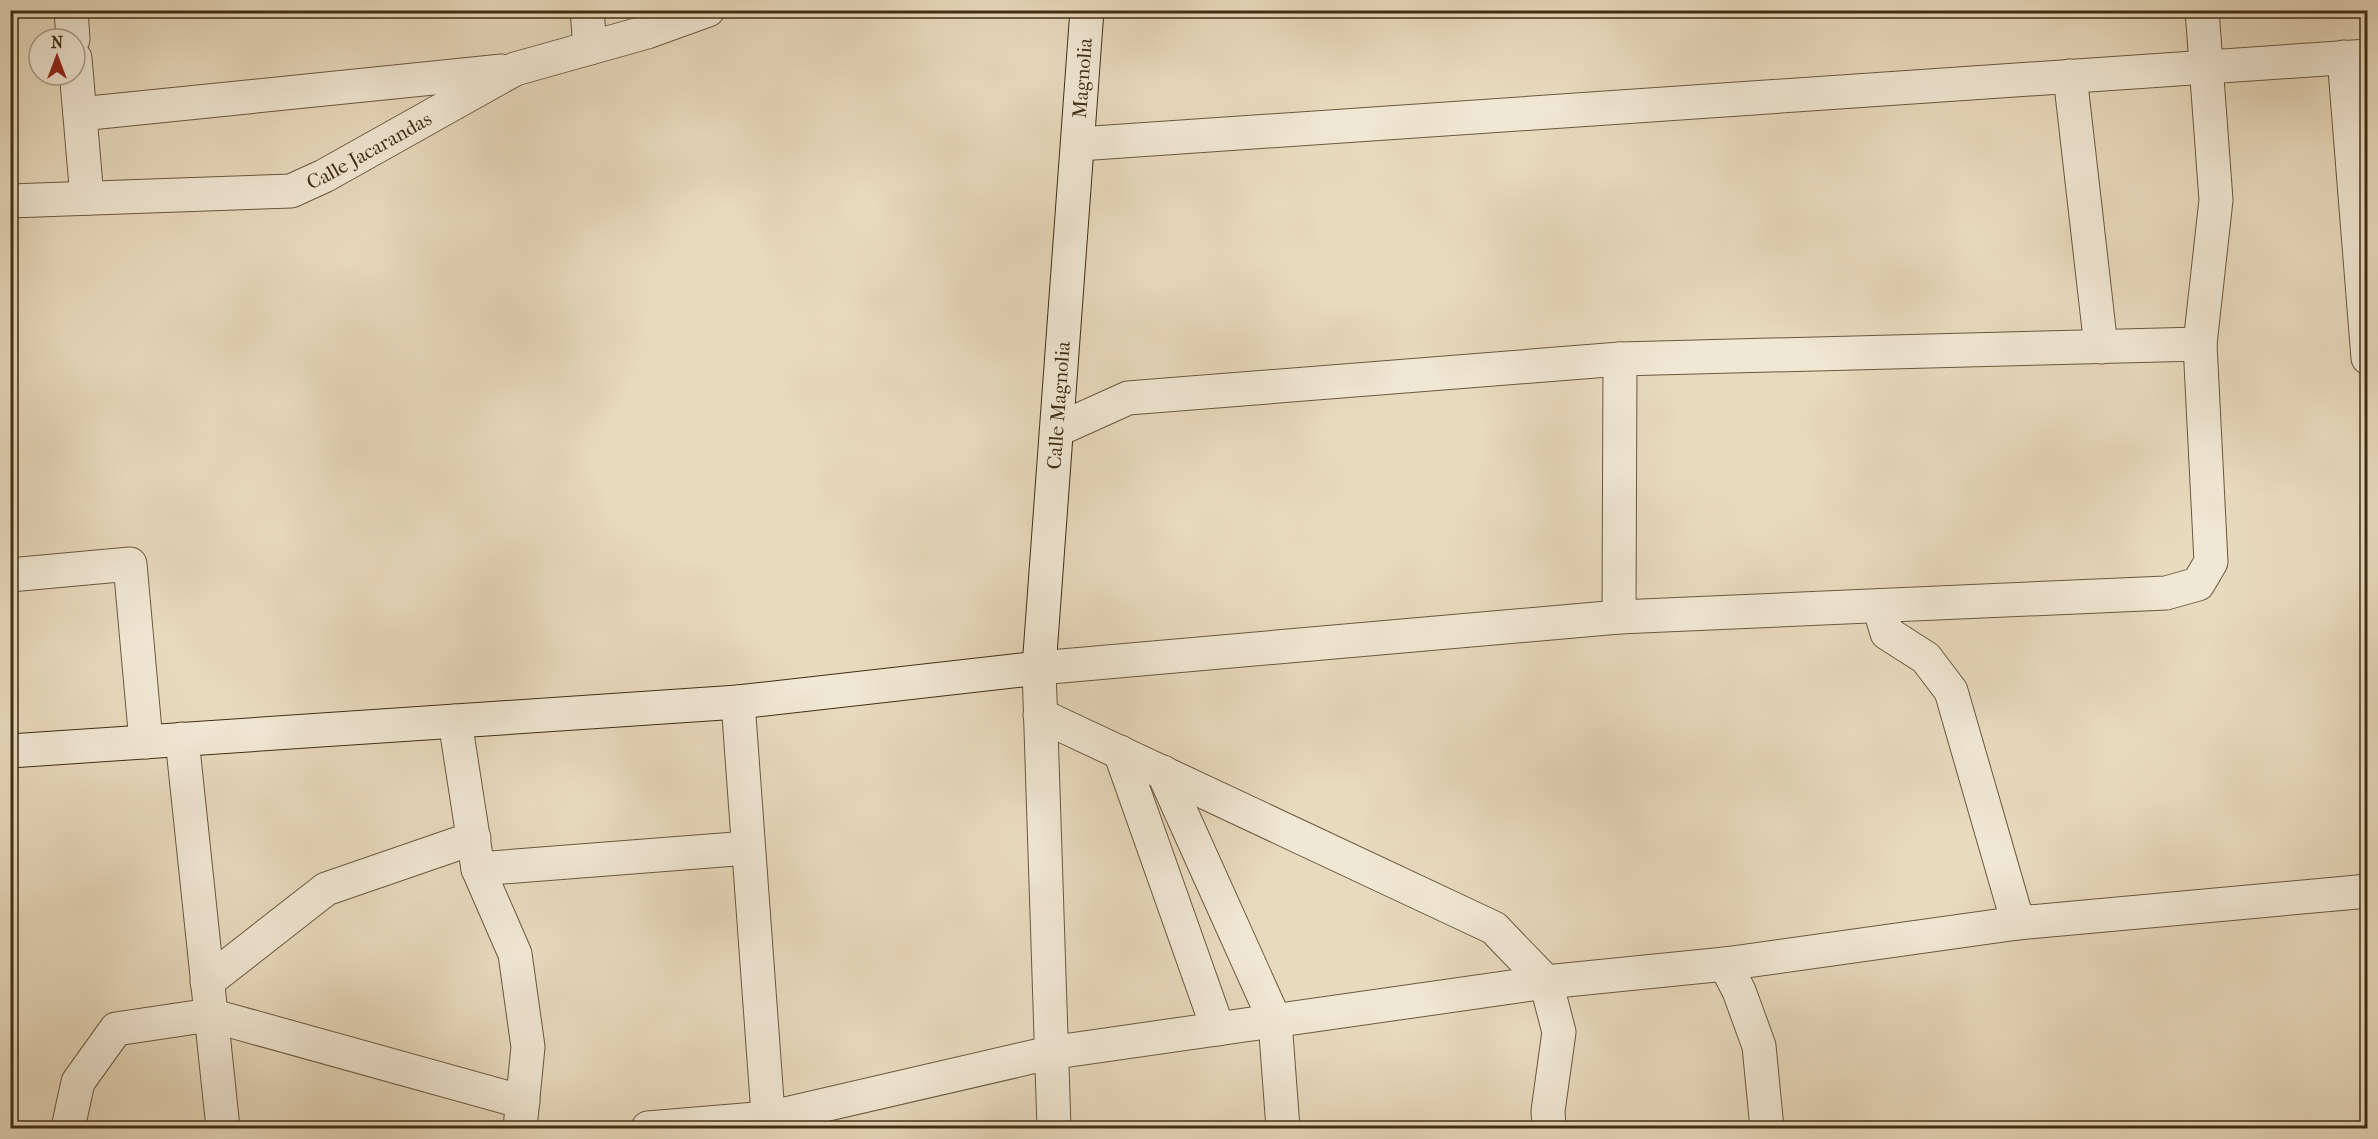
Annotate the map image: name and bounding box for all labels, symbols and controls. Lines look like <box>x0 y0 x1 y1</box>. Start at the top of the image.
north arrow <box>27 27 87 87</box>
text: N <box>51 33 64 52</box>
street label: Magnolia <box>1068 36 1096 119</box>
street label: Calle Jacarandas <box>303 107 435 194</box>
street label: Calle Magnolia <box>1042 340 1074 470</box>

